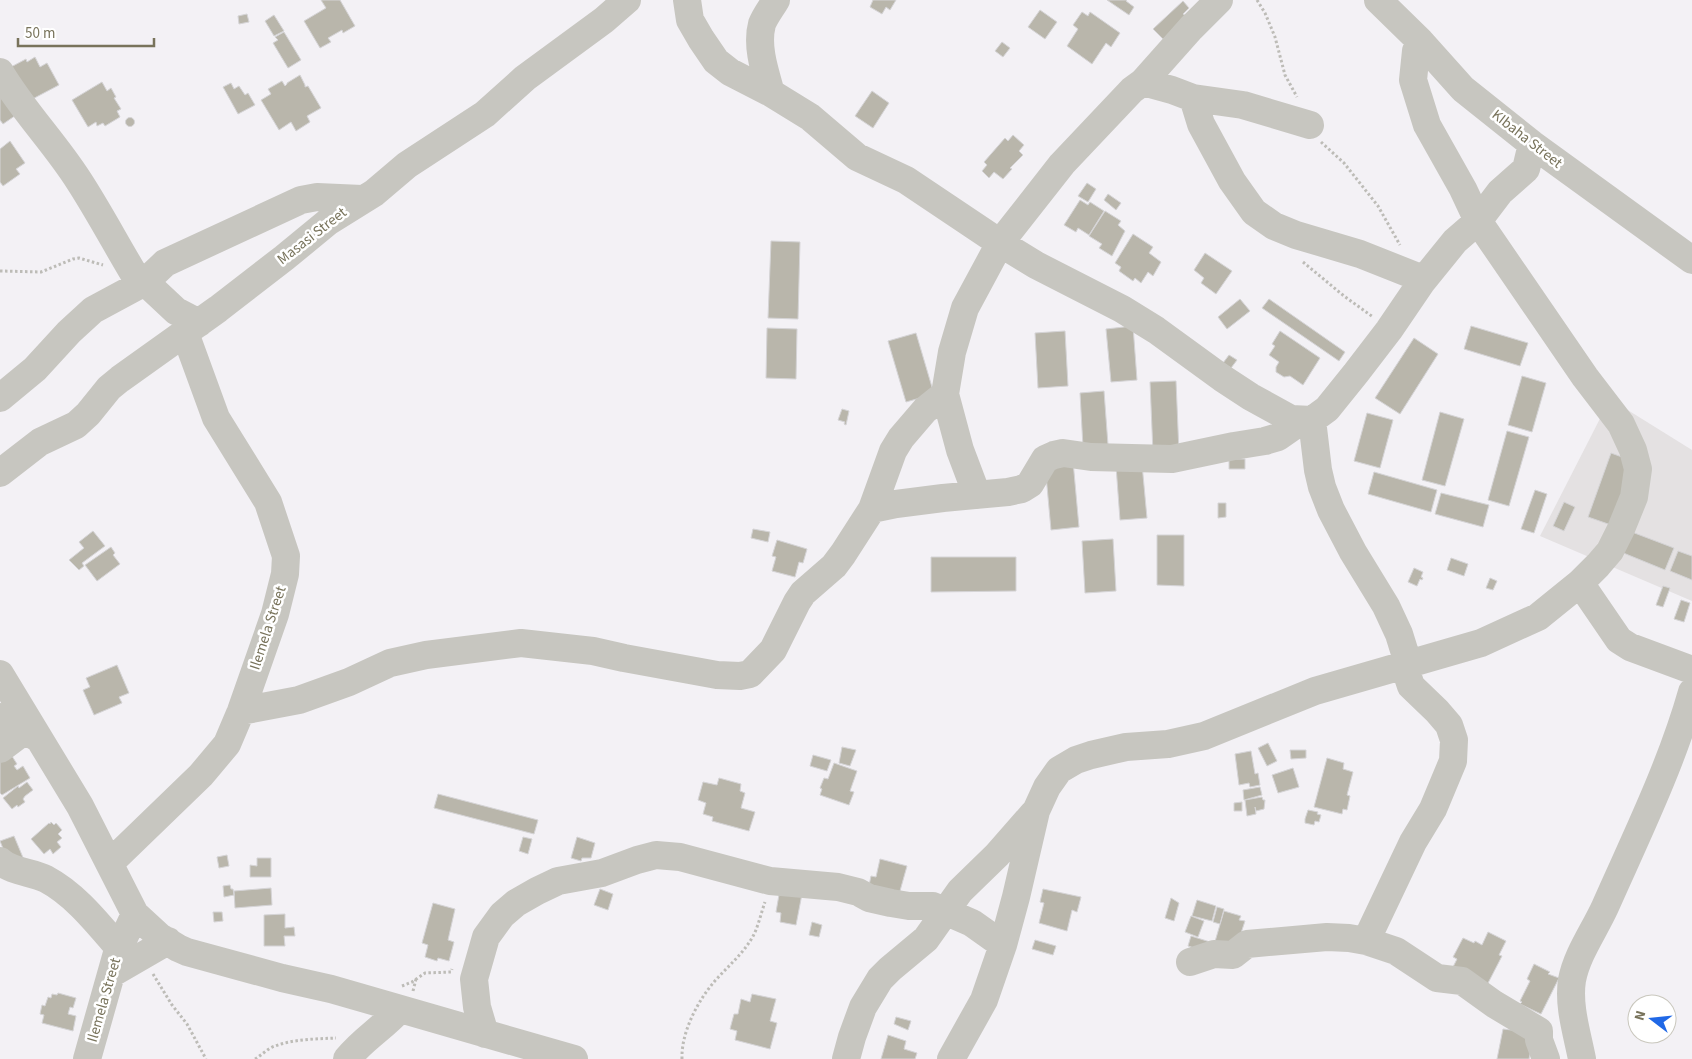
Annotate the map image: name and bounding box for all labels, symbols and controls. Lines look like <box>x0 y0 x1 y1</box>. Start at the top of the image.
scale bar <box>18 15 154 47</box>
text: 50 m <box>25 23 55 44</box>
street label: KIbaha Street <box>1487 105 1567 173</box>
street label: Masasi Street <box>273 202 351 270</box>
street label: Ilemela Street <box>245 583 291 673</box>
street label: Ilemela Street <box>82 955 126 1045</box>
north arrow <box>1627 994 1677 1044</box>
text: N <box>1630 1008 1651 1023</box>

